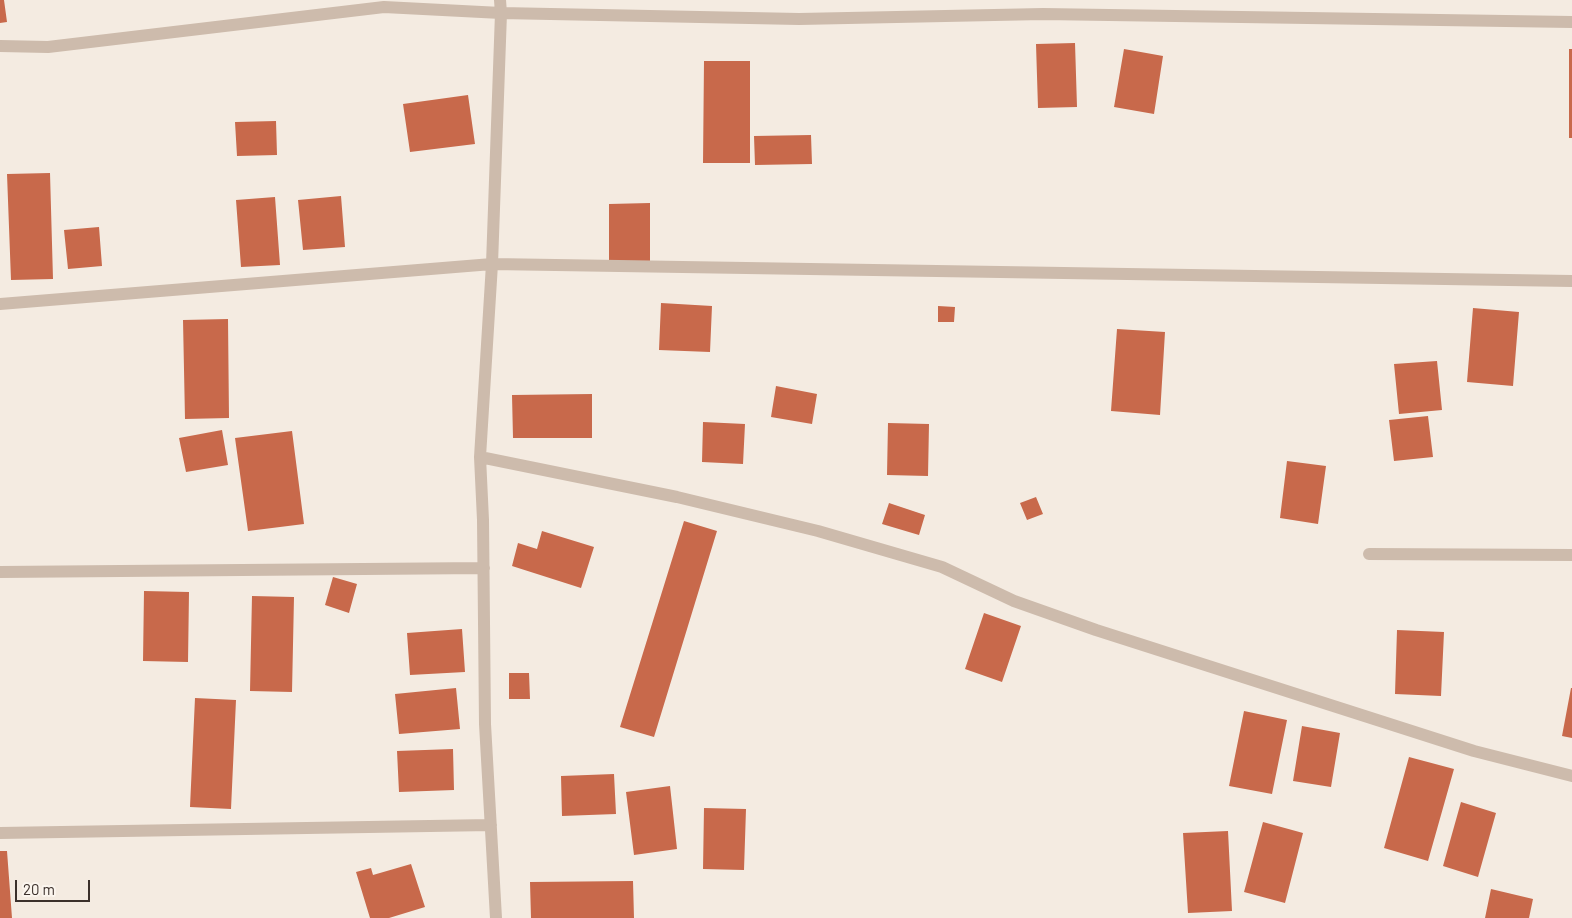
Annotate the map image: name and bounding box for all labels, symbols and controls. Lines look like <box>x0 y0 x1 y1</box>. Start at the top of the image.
scale bar <box>18 870 92 902</box>
text: 20 m <box>23 880 55 898</box>

